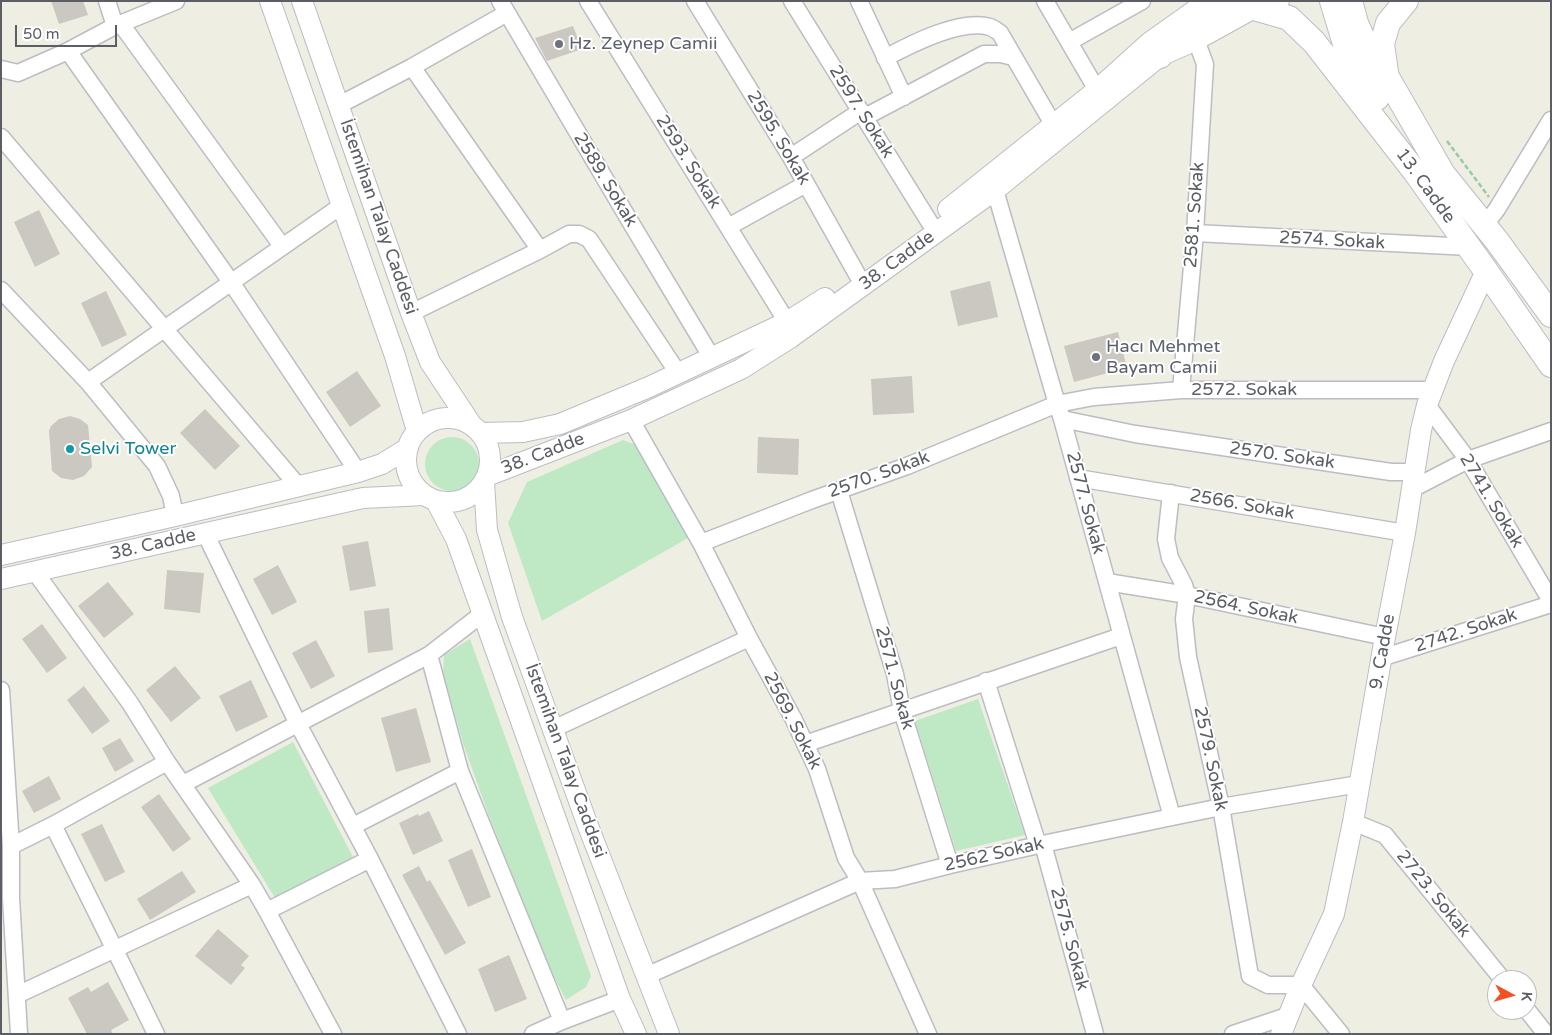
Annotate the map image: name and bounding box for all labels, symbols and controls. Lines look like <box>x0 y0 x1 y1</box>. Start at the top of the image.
scale bar <box>18 15 120 47</box>
text: 50 m <box>23 25 60 43</box>
place label: Hz. Zeynep Camii <box>569 33 717 55</box>
marker: Hz. Zeynep Camii <box>553 38 565 50</box>
street label: 2597. Sokak <box>824 62 898 162</box>
street label: 2595. Sokak <box>741 87 815 189</box>
street label: 2593. Sokak <box>651 111 725 213</box>
street label: İstemihan Talay Caddesi <box>334 116 422 318</box>
street label: 2589. Sokak <box>568 129 642 231</box>
street label: 13. Cadde <box>1391 144 1459 228</box>
street label: 2581. Sokak <box>1181 161 1209 269</box>
street label: 38. Cadde <box>855 227 939 295</box>
street label: 2574. Sokak <box>1278 227 1386 255</box>
place label: Hacı Mehmet Bayam Camii <box>1106 336 1220 378</box>
marker: Hacı Mehmet Bayam Camii <box>1090 351 1102 363</box>
street label: 2572. Sokak <box>1191 379 1297 401</box>
street label: 38. Cadde <box>498 428 588 480</box>
place label: Selvi Tower <box>80 438 176 460</box>
street label: 2570. Sokak <box>1228 438 1336 474</box>
marker: Selvi Tower <box>64 443 76 455</box>
street label: 2570. Sokak <box>825 447 933 503</box>
street label: 2577. Sokak <box>1061 449 1109 557</box>
street label: 2741. Sokak <box>1454 450 1528 552</box>
street label: 2566. Sokak <box>1188 485 1296 525</box>
street label: 38. Cadde <box>108 525 198 565</box>
street label: 2564. Sokak <box>1192 586 1300 630</box>
street label: 2742. Sokak <box>1412 604 1520 658</box>
street label: 9. Cadde <box>1366 613 1400 691</box>
street label: 2571. Sokak <box>870 624 918 732</box>
street label: İstemihan Talay Caddesi <box>520 661 610 861</box>
street label: 2569. Sokak <box>758 669 826 773</box>
street label: 2579. Sokak <box>1188 705 1232 813</box>
street label: 2562 Sokak <box>942 833 1046 877</box>
street label: 2723. Sokak <box>1391 846 1475 942</box>
street label: 2575. Sokak <box>1045 885 1093 993</box>
north arrow <box>1487 970 1537 1020</box>
text: K <box>1517 991 1535 1002</box>

